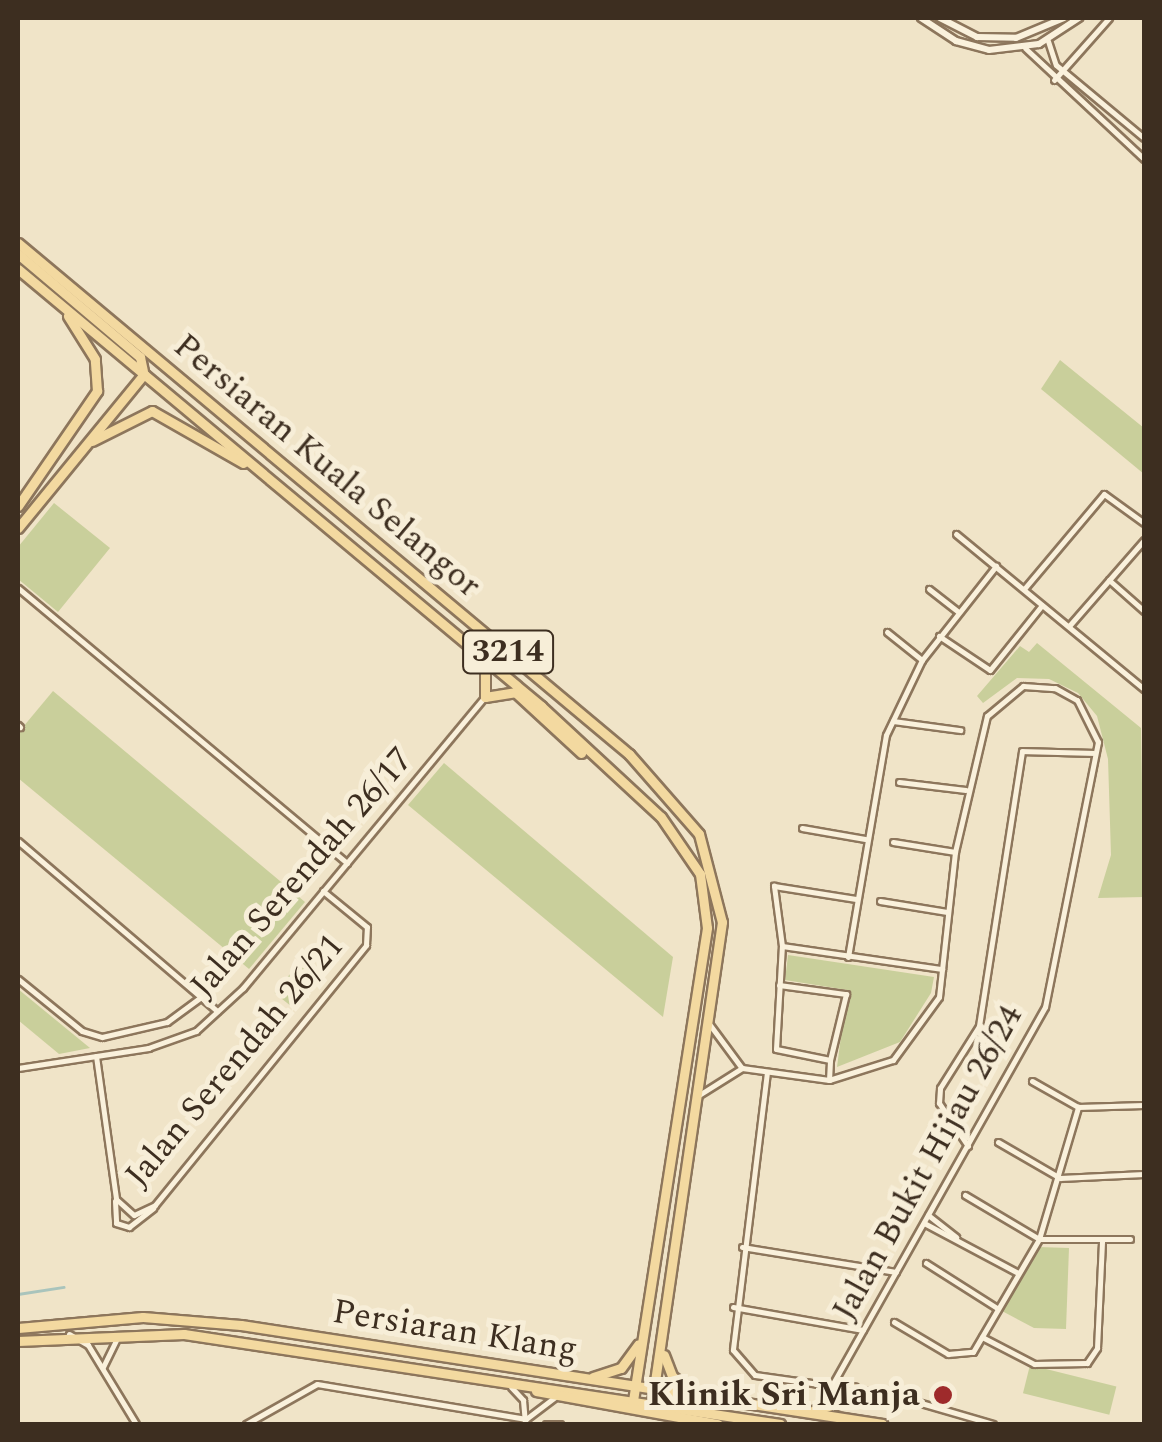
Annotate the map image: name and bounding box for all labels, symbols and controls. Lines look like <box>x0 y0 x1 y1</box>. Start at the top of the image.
street label: Persiaran Kuala Selangor <box>165 325 489 607</box>
road number: 3214 <box>460 625 556 679</box>
street label: Jalan Serendah 26/17 <box>182 739 422 1007</box>
street label: Jalan Serendah 26/21 <box>117 926 353 1196</box>
street label: Jalan Bukit Hijau 26/24 <box>824 998 1032 1328</box>
street label: Persiaran Klang <box>330 1291 580 1371</box>
place label: Klinik Sri Manja <box>648 1374 920 1416</box>
marker: Klinik Sri Manja <box>930 1382 956 1408</box>

